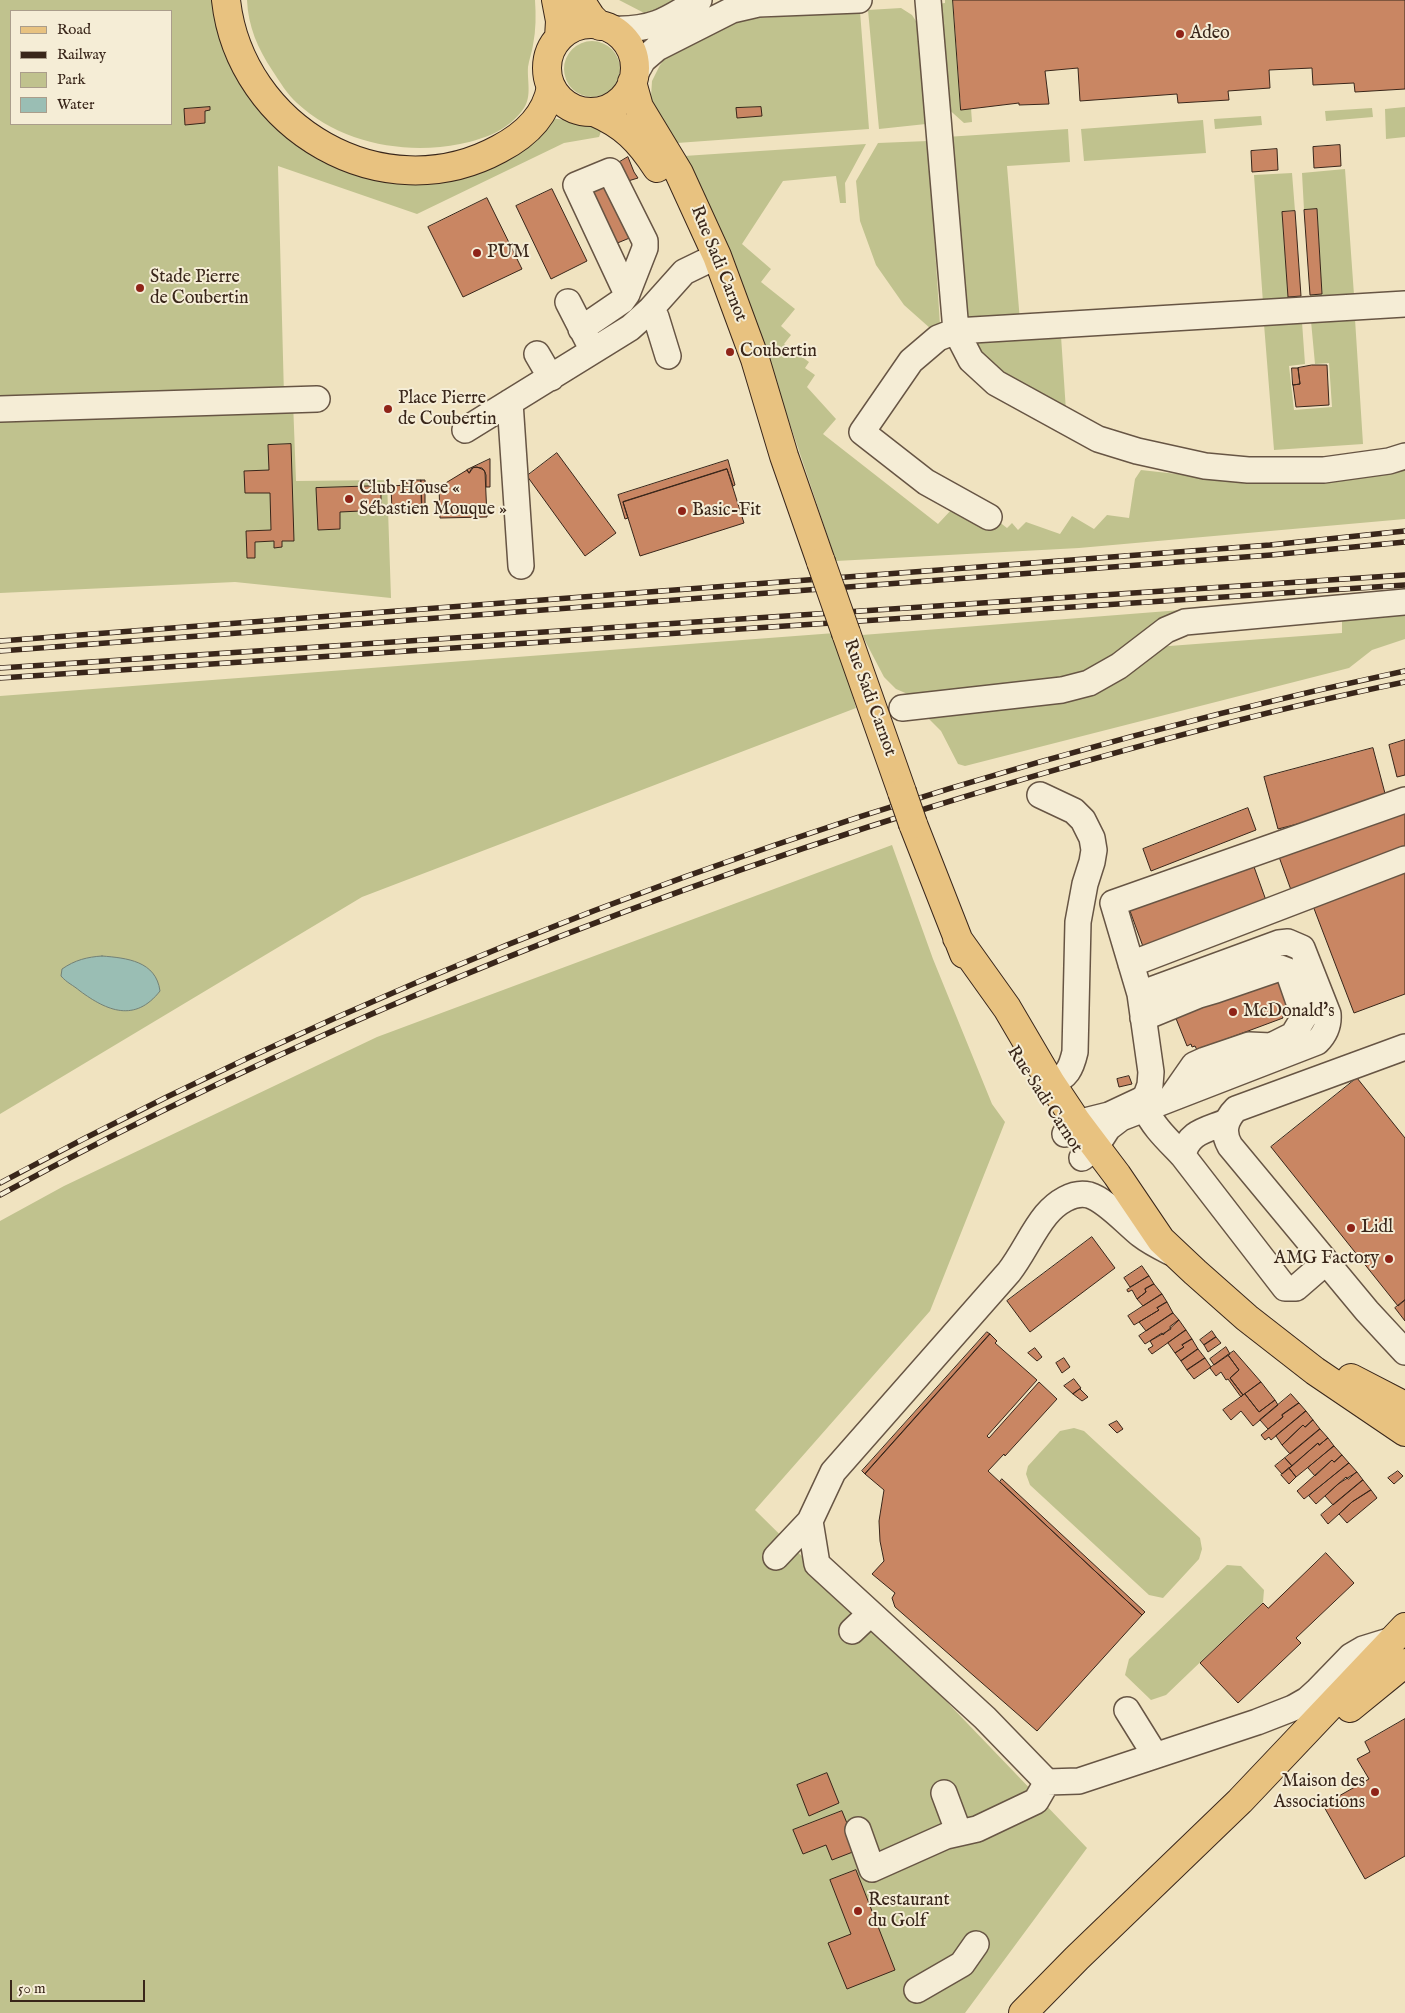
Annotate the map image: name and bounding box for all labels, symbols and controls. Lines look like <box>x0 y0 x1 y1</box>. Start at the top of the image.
legend <box>10 10 172 125</box>
text: Road <box>57 20 91 39</box>
place label: Adeo <box>1190 23 1230 45</box>
marker: Adeo <box>1174 28 1186 40</box>
text: Railway <box>57 45 106 64</box>
text: Park <box>57 70 86 89</box>
text: Water <box>57 95 94 114</box>
street label: Rue Sadi Carnot <box>685 203 751 325</box>
place label: PUM <box>487 242 530 264</box>
marker: PUM <box>471 247 483 259</box>
place label: Stade Pierre de Coubertin <box>150 267 249 310</box>
marker: Stade Pierre de Coubertin <box>134 282 146 294</box>
place label: Coubertin <box>740 341 817 363</box>
marker: Coubertin <box>724 346 736 358</box>
place label: Place Pierre de Coubertin <box>398 388 497 430</box>
marker: Place Pierre de Coubertin <box>382 403 394 415</box>
place label: Club House « Sébastien Mouque » <box>359 478 507 520</box>
marker: Club House « Sébastien Mouque » <box>343 493 355 505</box>
place label: Basic-Fit <box>692 500 761 522</box>
marker: Basic-Fit <box>676 505 688 517</box>
street label: Rue Sadi Carnot <box>838 636 900 760</box>
place label: McDonald's <box>1243 1001 1335 1023</box>
marker: McDonald's <box>1227 1006 1239 1018</box>
street label: Rue Sadi Carnot <box>1001 1042 1087 1158</box>
place label: Lidl <box>1361 1217 1393 1239</box>
marker: Lidl <box>1345 1222 1357 1234</box>
place label: AMG Factory <box>1274 1248 1379 1270</box>
marker: AMG Factory <box>1383 1253 1395 1265</box>
place label: Maison des Associations <box>1274 1771 1365 1814</box>
marker: Maison des Associations <box>1369 1786 1381 1798</box>
place label: Restaurant du Golf <box>868 1890 950 1932</box>
marker: Restaurant du Golf <box>852 1905 864 1917</box>
scale bar <box>12 1970 148 2002</box>
text: 50 m <box>18 1979 46 1998</box>

